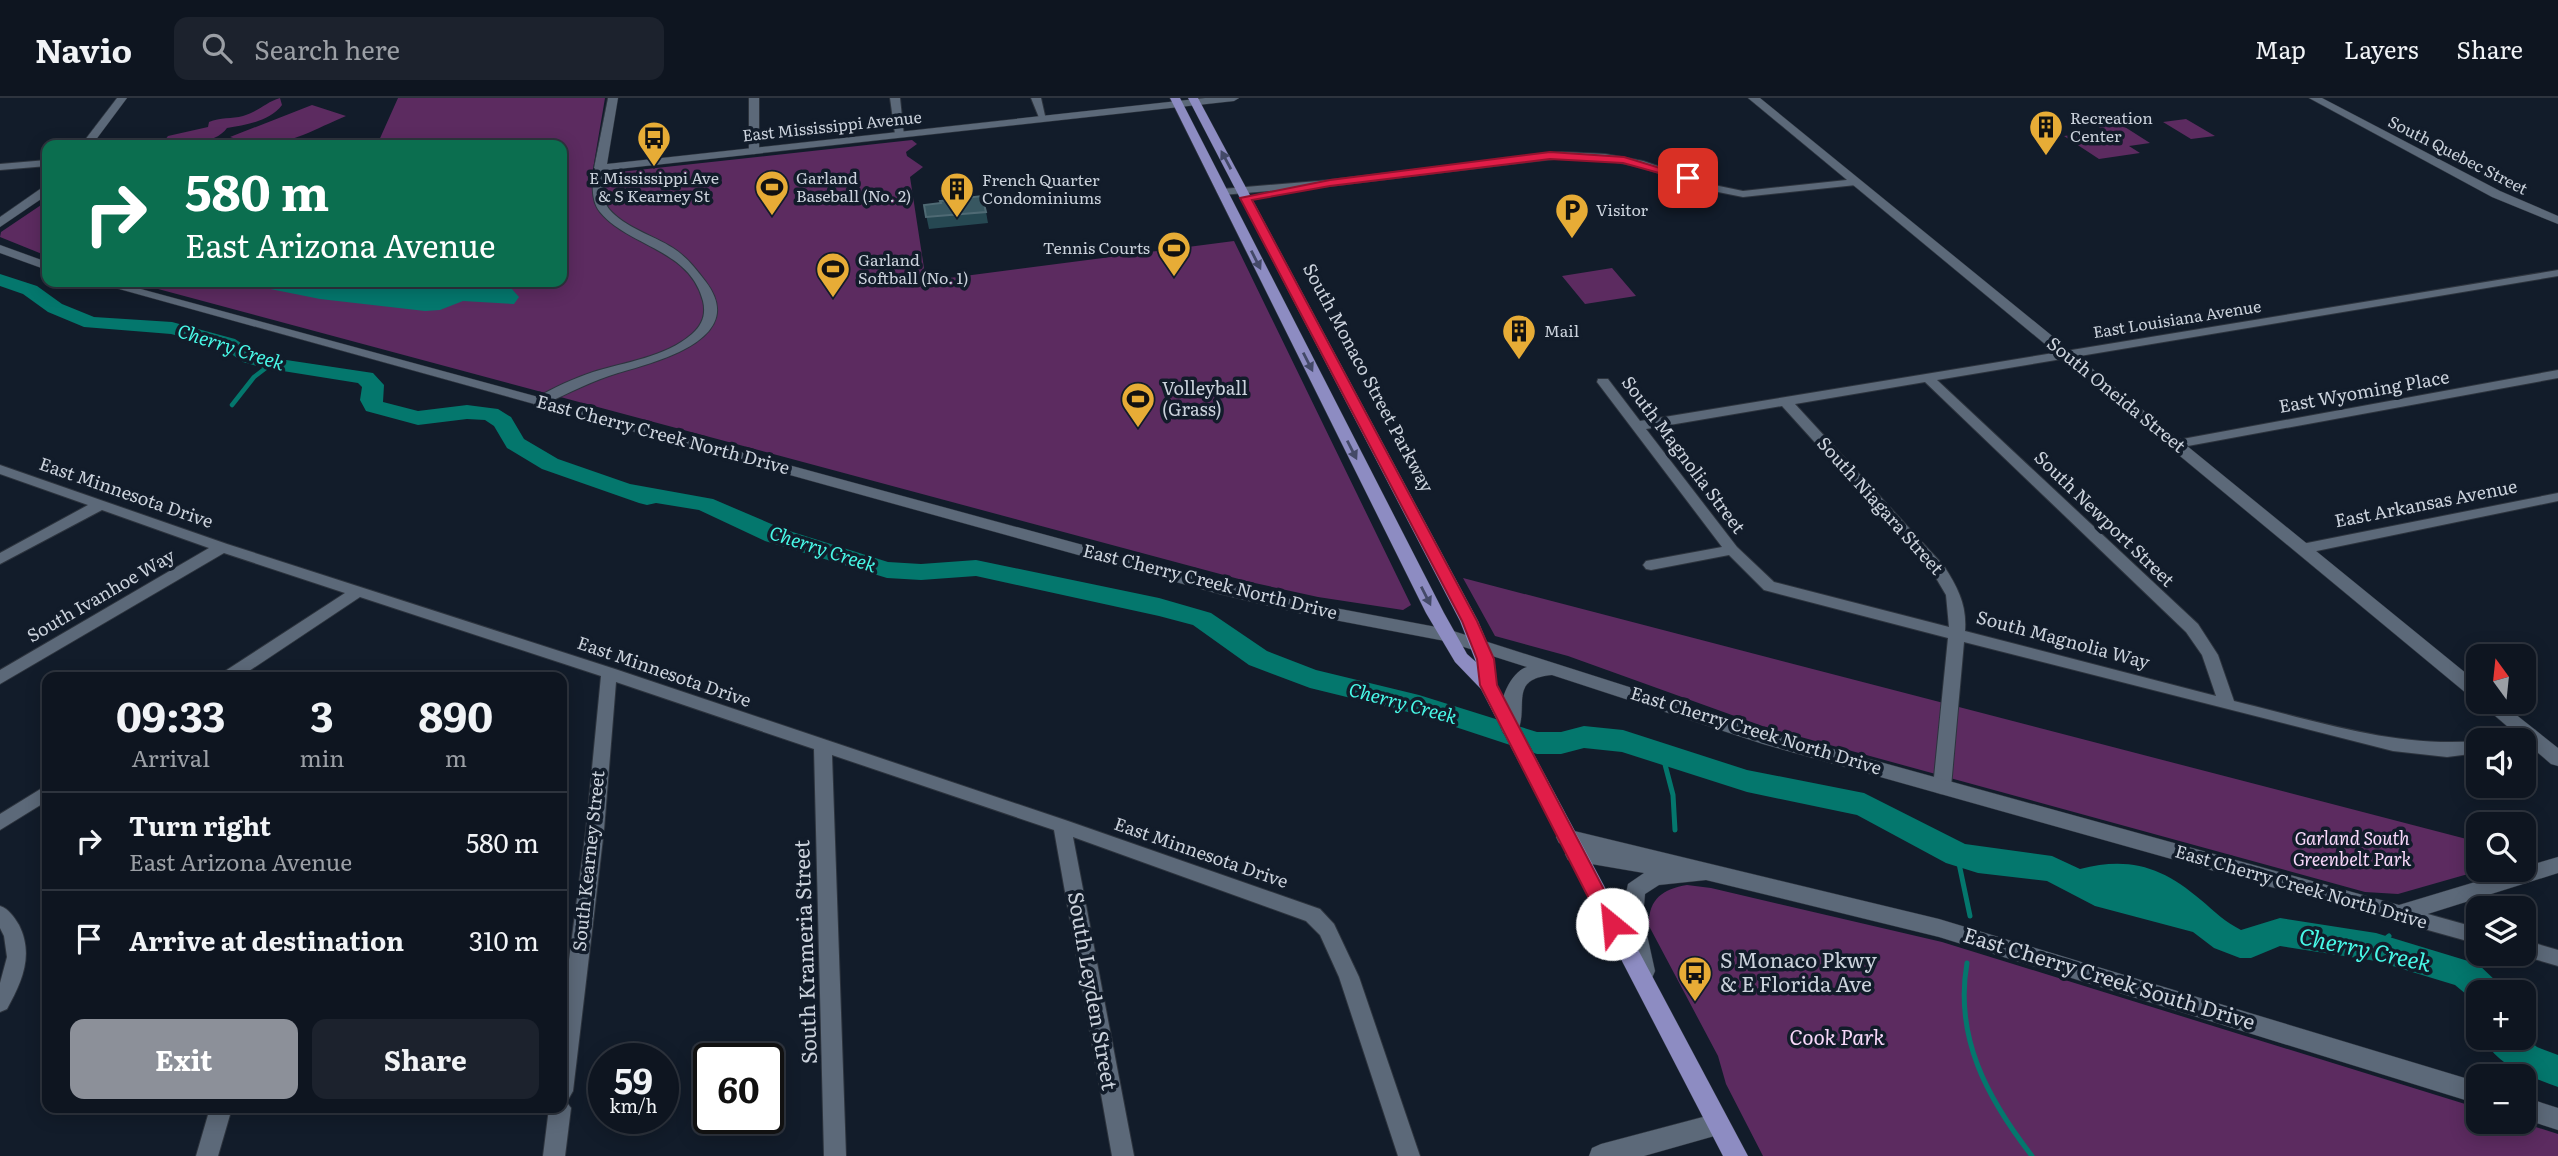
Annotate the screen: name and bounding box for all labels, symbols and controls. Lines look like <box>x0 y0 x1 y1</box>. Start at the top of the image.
search box <box>174 17 664 80</box>
text: Navio <box>35 24 132 73</box>
icon: search <box>198 29 236 67</box>
text: Search here <box>254 29 400 68</box>
text: Map <box>2255 31 2306 66</box>
text: Layers <box>2344 31 2418 66</box>
text: Share <box>2456 31 2523 66</box>
street label: East Mississippi Avenue <box>741 104 923 146</box>
place label: Recreation Center <box>2070 105 2153 147</box>
building icon: Recreation Center <box>2027 108 2065 157</box>
street label: South Quebec Street <box>2384 108 2533 200</box>
bus stop icon: E Mississippi Ave & S Kearney St <box>635 119 673 168</box>
pin <box>1658 148 1718 208</box>
one-way arrow <box>1220 150 1232 170</box>
text: 580 m <box>185 153 329 226</box>
icon: arrive <box>1669 159 1707 197</box>
place label: E Mississippi Ave & S Kearney St <box>589 165 719 207</box>
place label: Garland Baseball (No. 2) <box>796 165 911 207</box>
place label: French Quarter Condominiums <box>982 167 1101 209</box>
icon: right <box>70 168 161 259</box>
sports icon: Garland Baseball (No. 2) <box>753 168 791 217</box>
building icon: French Quarter Condominiums <box>938 170 976 219</box>
parking icon: Visitor <box>1553 191 1591 240</box>
place label: Visitor <box>1596 197 1649 221</box>
text: East Arizona Avenue <box>185 220 496 268</box>
sports icon: Tennis Courts <box>1155 229 1193 278</box>
place label: Tennis Courts <box>1043 235 1150 259</box>
place label: Garland Softball (No. 1) <box>858 247 968 289</box>
sports icon: Garland Softball (No. 1) <box>814 250 852 299</box>
one-way arrow <box>1251 250 1262 270</box>
street label: South Monaco Street Parkway <box>1297 258 1442 497</box>
street label: East Louisiana Avenue <box>2091 293 2263 343</box>
building icon: Mail <box>1500 312 1538 361</box>
water label: Cherry Creek <box>174 316 289 377</box>
place label: Mail <box>1544 318 1579 342</box>
street label: South Oneida Street <box>2042 329 2193 459</box>
one-way arrow <box>1302 352 1313 372</box>
street label: East Wyoming Place <box>2276 362 2451 419</box>
street label: South Magnolia Street <box>1616 370 1753 539</box>
place label: Volleyball (Grass) <box>1162 374 1247 422</box>
sports icon: Volleyball (Grass) <box>1119 380 1157 429</box>
street label: East Cherry Creek North Drive <box>534 387 793 480</box>
street label: South Niagara Street <box>1812 430 1951 581</box>
one-way arrow <box>1347 440 1358 460</box>
street label: South Newport Street <box>2029 444 2182 593</box>
street label: East Minnesota Drive <box>36 449 217 534</box>
street label: East Arkansas Avenue <box>2332 472 2519 533</box>
water label: Cherry Creek <box>766 518 881 579</box>
street label: East Cherry Creek North Drive <box>1080 536 1340 625</box>
street label: South Ivanhoe Way <box>21 541 180 648</box>
one-way arrow <box>1421 586 1432 606</box>
street label: South Magnolia Way <box>1974 602 2154 675</box>
street label: East Minnesota Drive <box>574 628 755 713</box>
north arrow <box>2466 644 2536 714</box>
map controls <box>2466 644 2536 1134</box>
water label: Cherry Creek <box>1346 674 1461 730</box>
street label: East Cherry Creek North Drive <box>1628 678 1885 781</box>
text: 09:33 <box>116 683 226 745</box>
text: 3 <box>310 683 334 745</box>
text: 890 <box>418 683 493 745</box>
button: sound <box>2466 728 2536 798</box>
text: Arrival <box>131 740 210 774</box>
text: min <box>299 740 345 774</box>
text: m <box>445 740 467 774</box>
street label: South Kearney Street <box>565 768 611 953</box>
text: Turn right <box>129 805 271 844</box>
street label: East Minnesota Drive <box>1111 809 1292 894</box>
button: search <box>2466 812 2536 882</box>
icon: right <box>70 822 108 860</box>
text: 580 m <box>466 822 539 861</box>
park label: Garland South Greenbelt Park <box>2293 824 2411 872</box>
street label: East Cherry Creek North Drive <box>2172 837 2431 935</box>
street label: South Krameria Street <box>784 839 823 1065</box>
text: East Arizona Avenue <box>129 844 352 878</box>
position arrow <box>1575 887 1649 961</box>
street label: South Leyden Street <box>1062 889 1127 1093</box>
button: layers <box>2466 896 2536 966</box>
street label: East Cherry Creek South Drive <box>1960 917 2260 1036</box>
water label: Cherry Creek <box>2296 917 2435 979</box>
icon: arrive <box>70 920 108 958</box>
text: Arrive at destination <box>129 920 404 959</box>
text: 310 m <box>469 920 539 959</box>
place label: S Monaco Pkwy & E Florida Ave <box>1720 943 1878 998</box>
bus stop icon: S Monaco Pkwy & E Florida Ave <box>1676 954 1714 1003</box>
button: + <box>2466 980 2536 1050</box>
button: Exit <box>70 1019 298 1099</box>
button: Share <box>312 1019 539 1099</box>
park label: Cook Park <box>1789 1020 1885 1051</box>
speed limit sign: 60 <box>693 1043 784 1134</box>
text: 59 <box>614 1053 653 1105</box>
button: − <box>2466 1064 2536 1134</box>
text: km/h <box>610 1092 657 1119</box>

